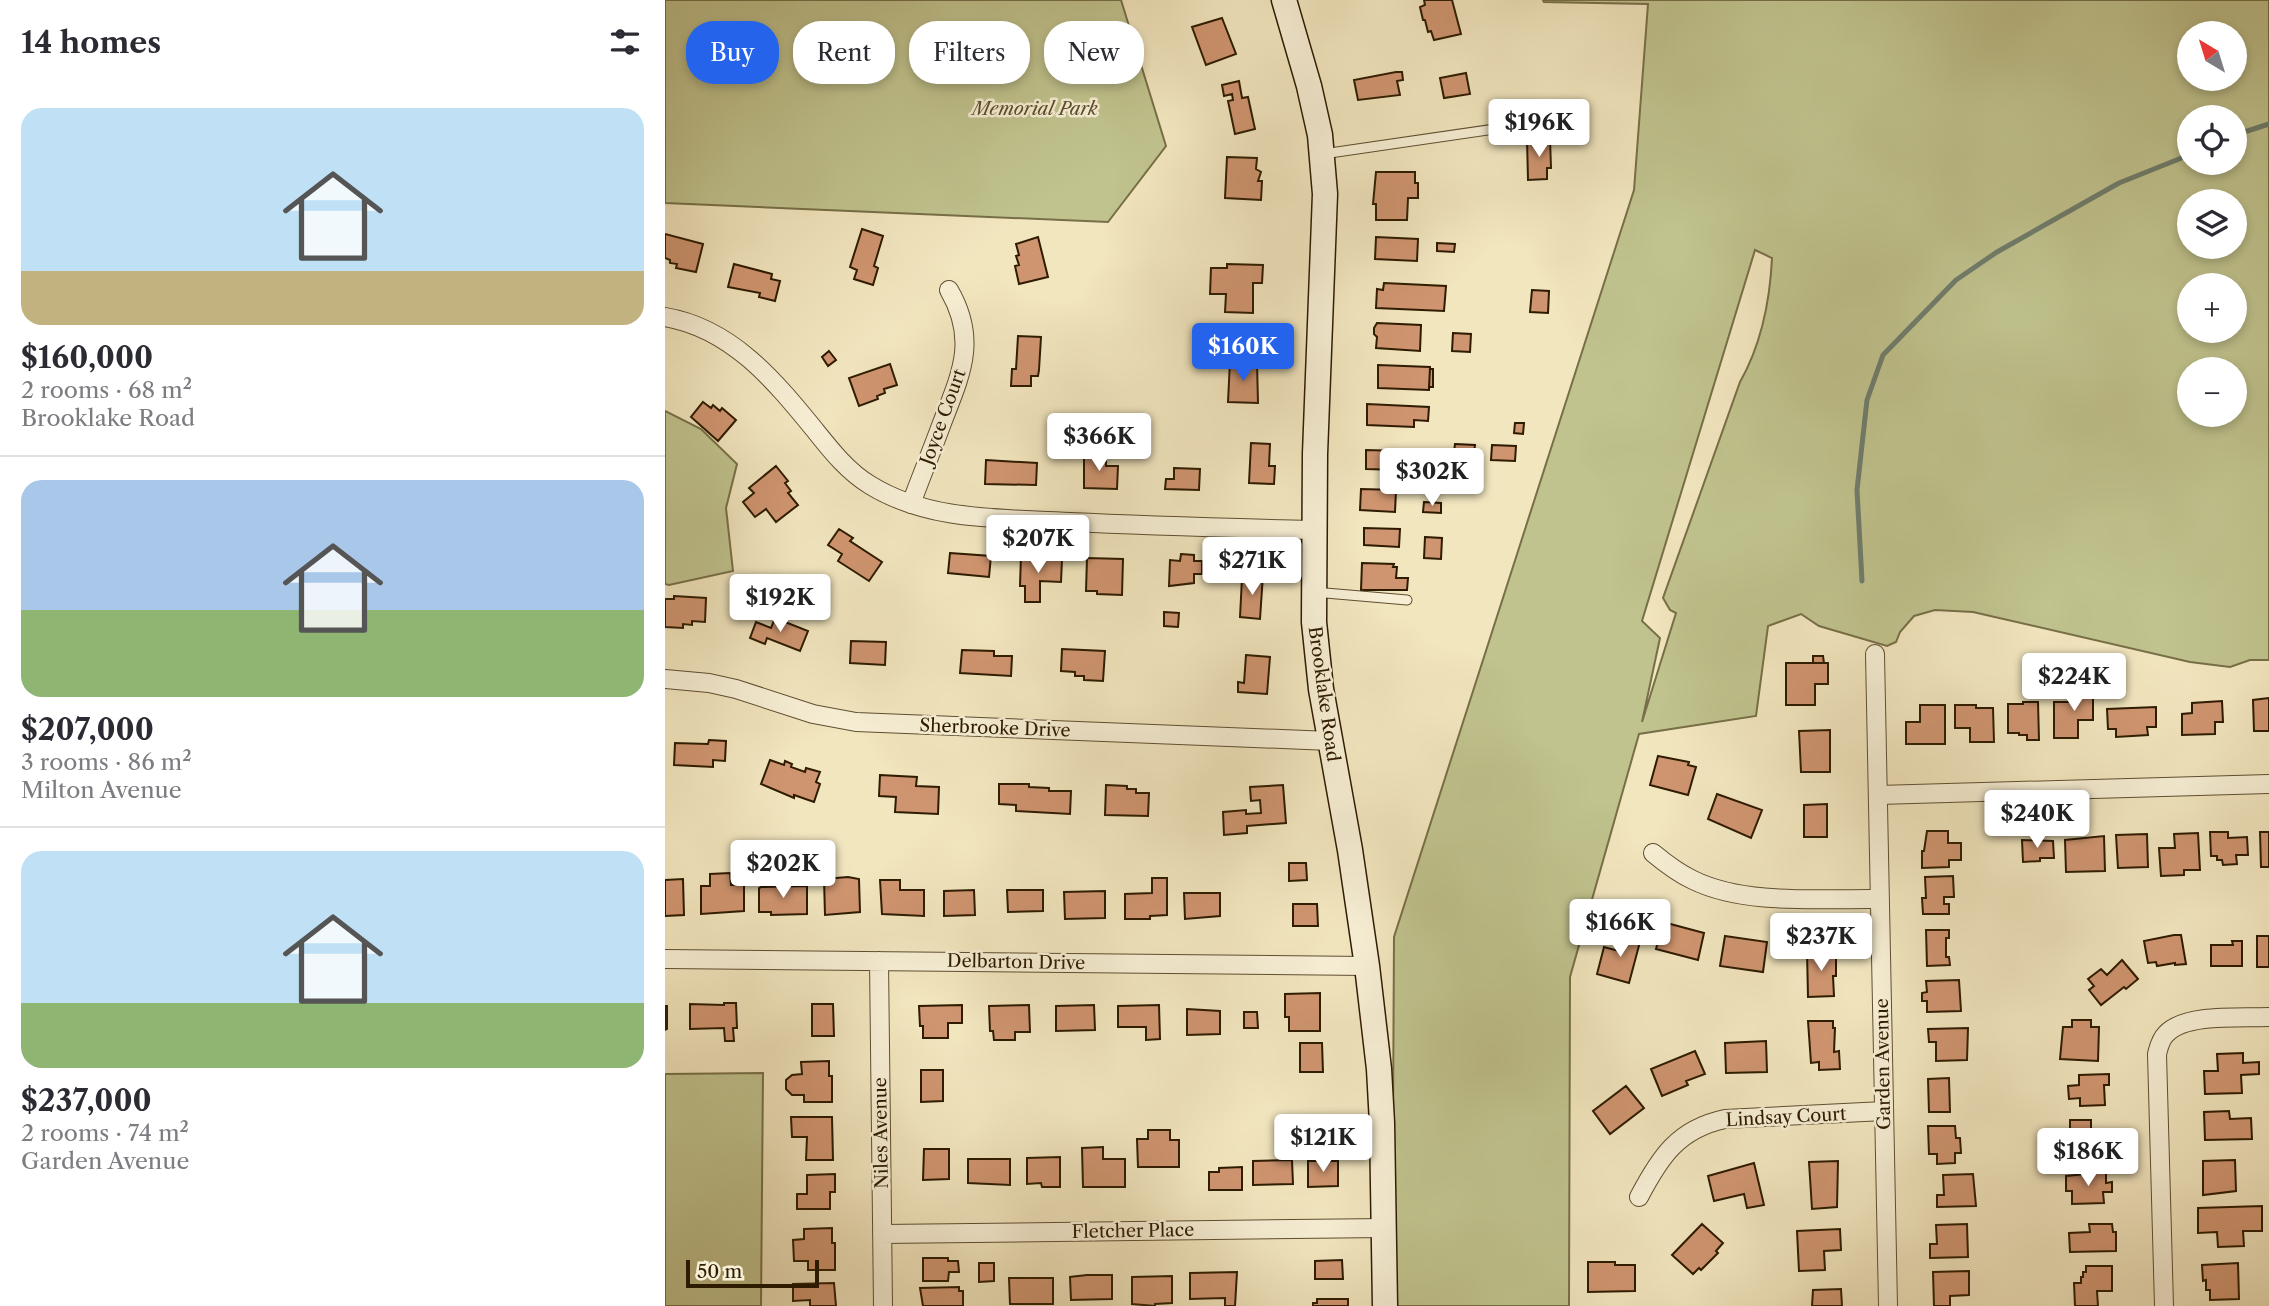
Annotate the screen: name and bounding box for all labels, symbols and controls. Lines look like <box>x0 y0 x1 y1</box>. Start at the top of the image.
chip: Buy <box>686 21 779 84</box>
chip: Rent <box>793 21 895 84</box>
chip: Filters <box>909 21 1030 84</box>
chip: New <box>1044 21 1144 84</box>
north arrow <box>2177 21 2247 91</box>
map controls <box>2177 21 2247 427</box>
icon: filters <box>606 23 644 61</box>
text: 14 homes <box>21 24 161 61</box>
park label: Memorial Park <box>970 98 1098 120</box>
pin: $196K <box>1490 100 1588 159</box>
button: locate <box>2177 105 2247 175</box>
text: $196K <box>1504 108 1574 136</box>
icon: home <box>270 153 396 279</box>
button: layers <box>2177 189 2247 259</box>
button: + <box>2177 273 2247 343</box>
pin: $160K <box>1194 324 1292 383</box>
text: $160K <box>1208 332 1278 360</box>
text: $160,000 <box>21 339 153 376</box>
button: − <box>2177 357 2247 427</box>
street label: Joyce Court <box>914 365 971 471</box>
text: 2 rooms · 68 m² <box>21 376 192 404</box>
text: Brooklake Road <box>21 404 195 432</box>
pin: $366K <box>1050 414 1148 473</box>
text: $366K <box>1063 422 1135 450</box>
pin: $302K <box>1383 448 1481 508</box>
text: $302K <box>1396 457 1468 485</box>
pin: $207K <box>989 516 1087 575</box>
text: $207K <box>1002 524 1074 552</box>
icon: home <box>270 525 396 651</box>
pin: $271K <box>1203 538 1301 597</box>
text: $271K <box>1218 546 1286 574</box>
pin: $192K <box>731 574 829 634</box>
text: $192K <box>746 583 814 611</box>
street label: Brooklake Road <box>1304 625 1344 763</box>
pin: $224K <box>2025 654 2123 713</box>
text: $224K <box>2038 662 2110 690</box>
text: $207,000 <box>21 711 154 748</box>
street label: Sherbrooke Drive <box>919 714 1071 742</box>
text: 3 rooms · 86 m² <box>21 748 192 776</box>
text: Milton Avenue <box>21 776 182 804</box>
pin: $240K <box>1988 790 2086 850</box>
text: $240K <box>2000 799 2074 827</box>
pin: $202K <box>734 841 832 900</box>
text: $202K <box>746 849 820 877</box>
icon: home <box>270 896 396 1022</box>
pin: $166K <box>1571 900 1669 959</box>
text: $166K <box>1585 908 1655 936</box>
pin: $237K <box>1772 914 1870 973</box>
text: $237K <box>1786 922 1856 950</box>
street label: Delbarton Drive <box>947 950 1085 974</box>
street label: Garden Avenue <box>1871 998 1895 1130</box>
street label: Niles Avenue <box>869 1077 893 1189</box>
text: $237,000 <box>21 1082 152 1119</box>
street label: Lindsay Court <box>1725 1103 1847 1131</box>
pin: $121K <box>1274 1114 1372 1174</box>
text: 2 rooms · 74 m² <box>21 1119 189 1147</box>
text: $121K <box>1290 1123 1356 1151</box>
pin: $186K <box>2039 1128 2137 1188</box>
text: $186K <box>2053 1137 2123 1165</box>
text: Garden Avenue <box>21 1147 189 1175</box>
street label: Fletcher Place <box>1072 1219 1194 1243</box>
scale bar <box>686 1257 819 1289</box>
text: 50 m <box>697 1260 742 1283</box>

